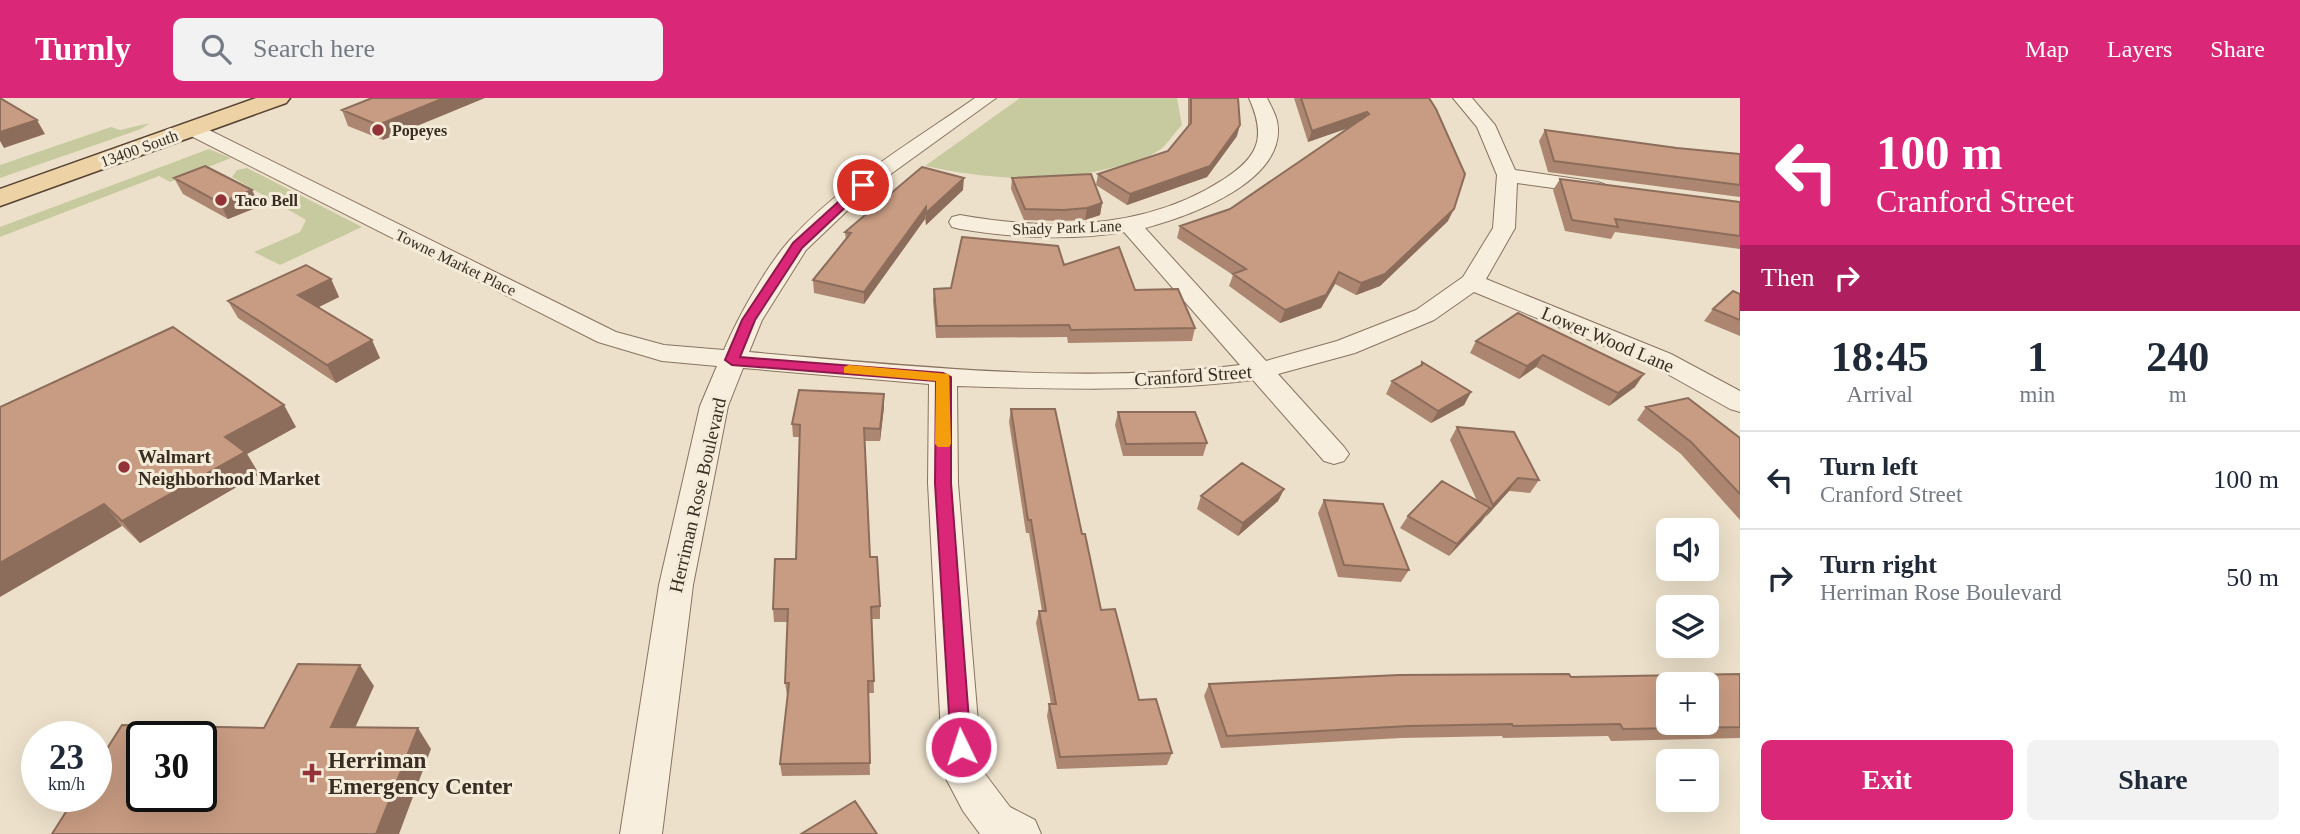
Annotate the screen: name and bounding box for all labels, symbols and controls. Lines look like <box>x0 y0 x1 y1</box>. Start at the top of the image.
search box <box>173 18 663 81</box>
icon: search <box>197 30 235 68</box>
text: Turnly <box>35 31 131 67</box>
text: Search here <box>253 34 375 63</box>
text: Map <box>2025 36 2069 62</box>
text: Layers <box>2107 36 2172 62</box>
text: Share <box>2210 36 2265 62</box>
marker: Popeyes <box>370 122 386 138</box>
place label: Popeyes <box>392 122 447 140</box>
text: 100 m <box>1876 125 2003 180</box>
icon: left <box>1761 126 1852 217</box>
street label: 13400 South <box>98 127 180 170</box>
pin <box>833 155 893 215</box>
icon: arrive <box>844 166 882 204</box>
text: Cranford Street <box>1876 183 2074 219</box>
marker: Taco Bell <box>213 192 229 208</box>
place label: Taco Bell <box>235 192 299 209</box>
street label: Shady Park Lane <box>1012 217 1122 239</box>
street label: Towne Market Place <box>393 226 519 299</box>
icon: right <box>1828 259 1866 297</box>
text: Then <box>1761 263 1814 292</box>
street label: Lower Wood Lane <box>1539 302 1677 377</box>
text: 18:45 <box>1831 334 1929 380</box>
text: 1 <box>2027 334 2048 380</box>
text: 240 <box>2146 334 2209 380</box>
street label: Cranford Street <box>1134 361 1253 390</box>
text: Arrival <box>1847 382 1913 407</box>
text: min <box>2020 382 2055 407</box>
text: m <box>2169 382 2187 407</box>
street label: Herriman Rose Boulevard <box>665 395 730 595</box>
place label: Walmart Neighborhood Market <box>138 446 321 489</box>
text: Turn left <box>1820 452 1918 481</box>
marker: Walmart Neighborhood Market <box>116 459 132 475</box>
icon: left <box>1761 461 1799 499</box>
text: 100 m <box>2213 465 2279 494</box>
text: Cranford Street <box>1820 482 1962 507</box>
map controls <box>1656 518 1719 812</box>
button: sound <box>1656 518 1719 581</box>
text: Turn right <box>1820 550 1937 579</box>
icon: right <box>1761 559 1799 597</box>
text: 50 m <box>2226 563 2279 592</box>
text: Herriman Rose Boulevard <box>1820 580 2061 605</box>
button: layers <box>1656 595 1719 658</box>
button: + <box>1656 672 1719 735</box>
position arrow <box>924 710 998 784</box>
speed limit sign: 30 <box>126 721 217 812</box>
text: 23 <box>49 738 84 777</box>
button: Exit <box>1761 740 2013 820</box>
button: Share <box>2027 740 2279 820</box>
place label: Herriman Emergency Center <box>328 748 513 799</box>
button: − <box>1656 749 1719 812</box>
marker: Herriman Emergency Center <box>302 763 322 783</box>
text: km/h <box>48 774 85 794</box>

